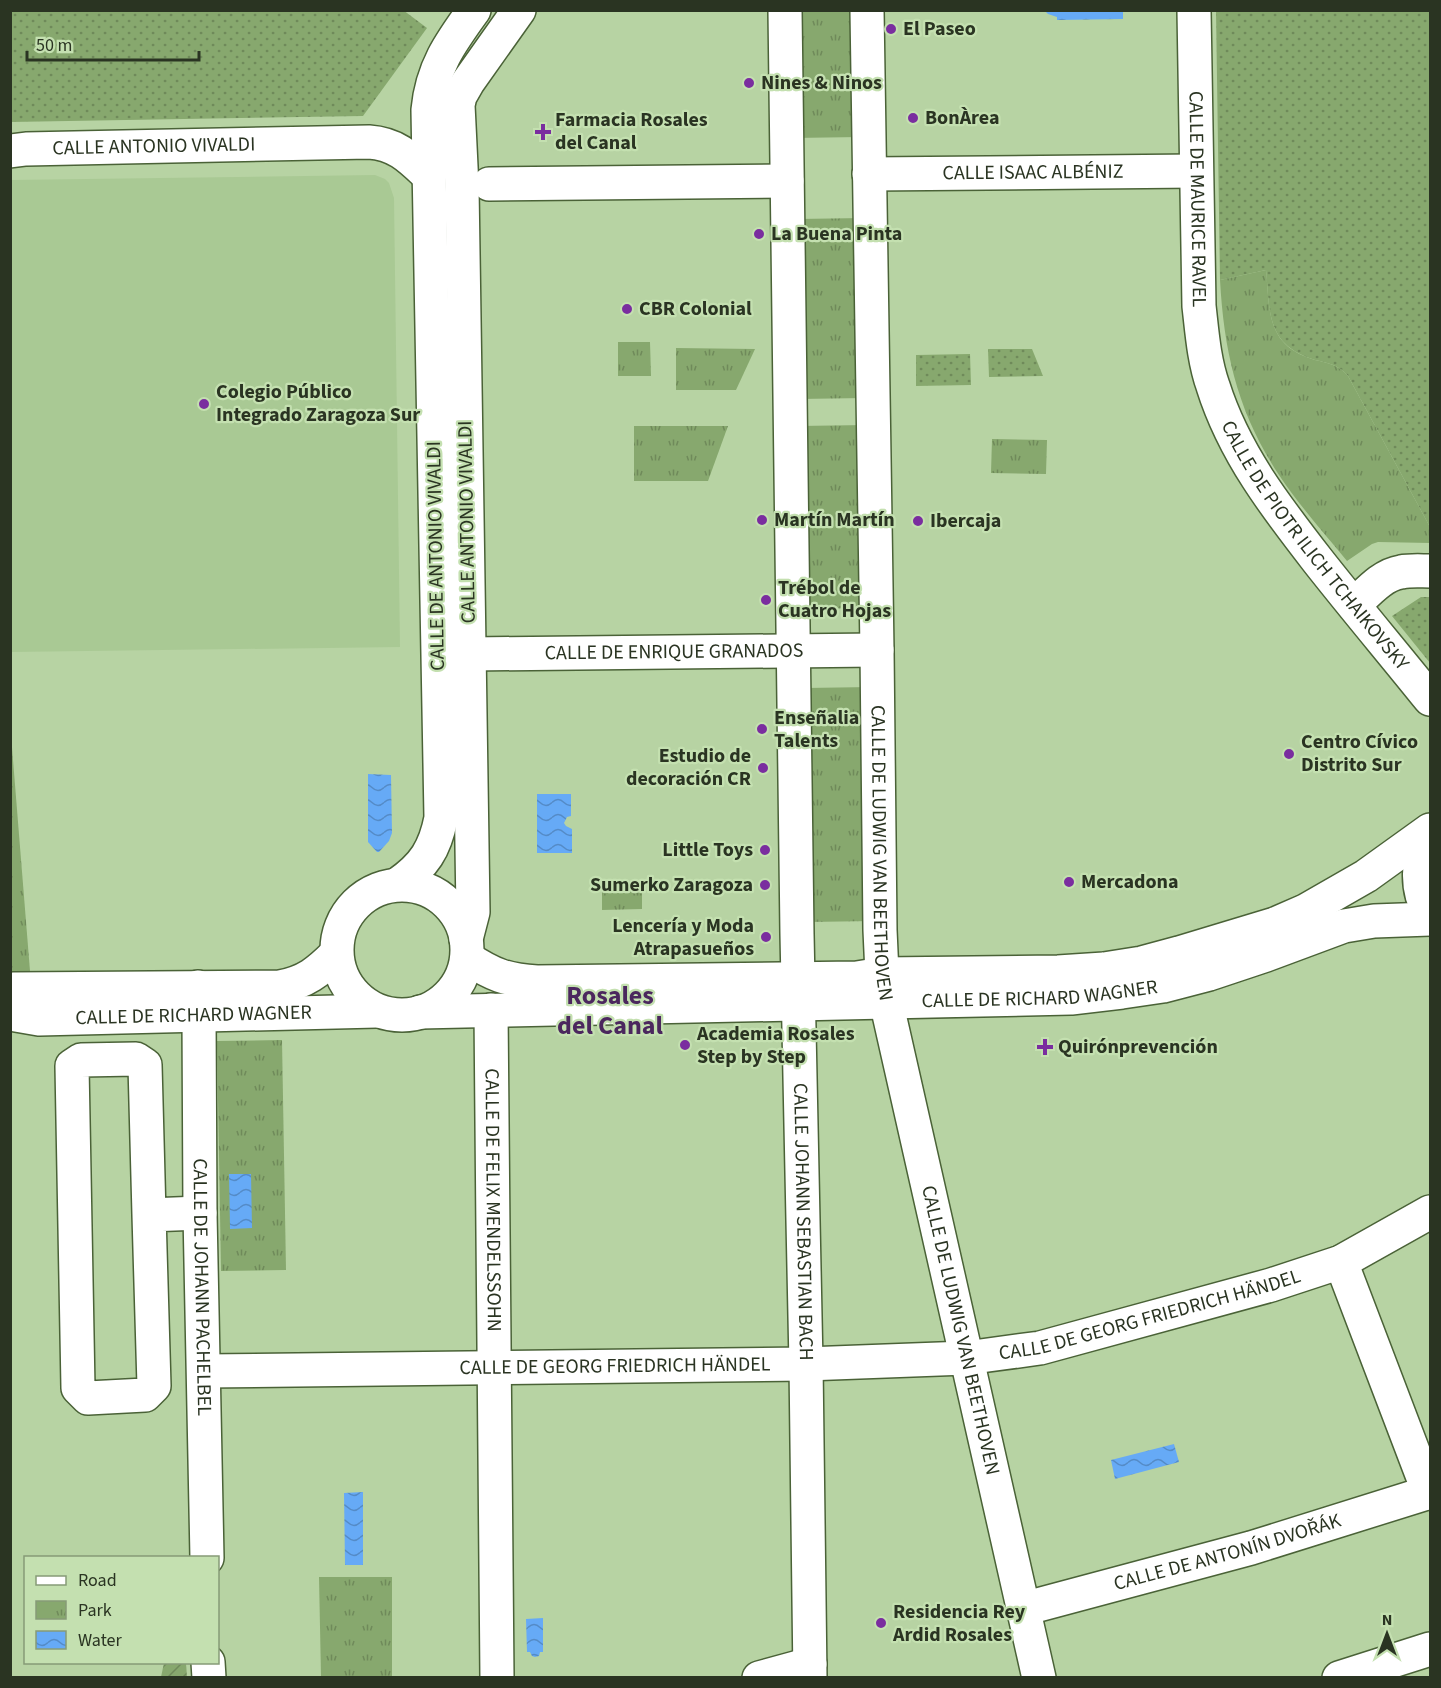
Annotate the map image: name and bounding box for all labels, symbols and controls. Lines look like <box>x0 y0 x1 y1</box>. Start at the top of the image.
place label: El Paseo <box>903 15 976 43</box>
marker: El Paseo <box>884 22 898 36</box>
scale bar <box>27 24 200 62</box>
text: 50 m <box>36 33 72 58</box>
place label: Nines & Ninos <box>761 69 882 97</box>
marker: Nines & Ninos <box>742 76 756 90</box>
street label: CALLE DE MAURICE RAVEL <box>1181 91 1213 308</box>
place label: BonÀrea <box>925 104 1000 132</box>
place label: Farmacia Rosales del Canal <box>555 106 708 157</box>
marker: BonÀrea <box>906 111 920 125</box>
marker: Farmacia Rosales del Canal <box>536 125 550 139</box>
street label: CALLE ANTONIO VIVALDI <box>52 130 256 162</box>
street label: CALLE ISAAC ALBÉNIZ <box>942 158 1124 187</box>
place label: La Buena Pinta <box>771 220 902 248</box>
marker: La Buena Pinta <box>752 227 766 241</box>
place label: CBR Colonial <box>639 295 752 323</box>
marker: CBR Colonial <box>620 302 634 316</box>
place label: Colegio Público Integrado Zaragoza Sur <box>216 378 420 429</box>
marker: Colegio Público Integrado Zaragoza Sur <box>197 397 211 411</box>
street label: CALLE DE PIOTR ILICH TCHAIKOVSKY <box>1214 416 1416 677</box>
street label: CALLE ANTONIO VIVALDI <box>451 420 483 624</box>
street label: CALLE DE ANTONIO VIVALDI <box>420 441 452 671</box>
place label: Martín Martín <box>774 506 895 534</box>
place label: Ibercaja <box>930 507 1001 535</box>
marker: Martín Martín <box>755 513 769 527</box>
marker: Ibercaja <box>911 514 925 528</box>
place label: Trébol de Cuatro Hojas <box>778 574 891 625</box>
marker: Trébol de Cuatro Hojas <box>759 593 773 607</box>
street label: CALLE DE ENRIQUE GRANADOS <box>545 637 803 667</box>
place label: Enseñalia Talents <box>774 704 859 755</box>
street label: CALLE DE LUDWIG VAN BEETHOVEN <box>864 705 900 1003</box>
marker: Enseñalia Talents <box>755 722 769 736</box>
place label: Centro Cívico Distrito Sur <box>1301 728 1418 779</box>
place label: Estudio de decoración CR <box>626 742 751 793</box>
marker: Centro Cívico Distrito Sur <box>1282 747 1296 761</box>
marker: Estudio de decoración CR <box>756 761 770 775</box>
place label: Little Toys <box>662 836 753 864</box>
marker: Little Toys <box>758 843 772 857</box>
place label: Mercadona <box>1081 868 1179 896</box>
place label: Sumerko Zaragoza <box>590 871 753 899</box>
marker: Mercadona <box>1062 875 1076 889</box>
marker: Sumerko Zaragoza <box>758 878 772 892</box>
place label: Lencería y Moda Atrapasueños <box>612 912 754 963</box>
marker: Lencería y Moda Atrapasueños <box>759 930 773 944</box>
street label: CALLE DE RICHARD WAGNER <box>921 973 1159 1015</box>
district label: Rosales del Canal <box>557 977 663 1044</box>
street label: CALLE DE RICHARD WAGNER <box>75 999 312 1032</box>
place label: Academia Rosales Step by Step <box>696 1020 855 1071</box>
place label: Quirónprevención <box>1058 1033 1218 1061</box>
marker: Academia Rosales Step by Step <box>678 1038 692 1052</box>
marker: Quirónprevención <box>1036 1038 1054 1056</box>
street label: CALLE DE FELIX MENDELSSOHN <box>478 1068 508 1332</box>
street label: CALLE JOHANN SEBASTIAN BACH <box>786 1083 820 1361</box>
street label: CALLE DE JOHANN PACHELBEL <box>186 1158 218 1416</box>
street label: CALLE DE LUDWIG VAN BEETHOVEN <box>914 1183 1007 1478</box>
street label: CALLE DE GEORG FRIEDRICH HÄNDEL <box>997 1262 1304 1367</box>
street label: CALLE DE GEORG FRIEDRICH HÄNDEL <box>459 1350 771 1382</box>
street label: CALLE DE ANTONÍN DVOŘÁK <box>1111 1507 1345 1598</box>
legend <box>24 1556 219 1664</box>
text: Road <box>78 1568 117 1593</box>
text: Park <box>78 1598 112 1623</box>
place label: Residencia Rey Ardid Rosales <box>892 1598 1026 1649</box>
north arrow <box>1357 1604 1417 1664</box>
text: N <box>1382 1609 1392 1631</box>
marker: Residencia Rey Ardid Rosales <box>874 1616 888 1630</box>
text: Water <box>78 1628 122 1653</box>

